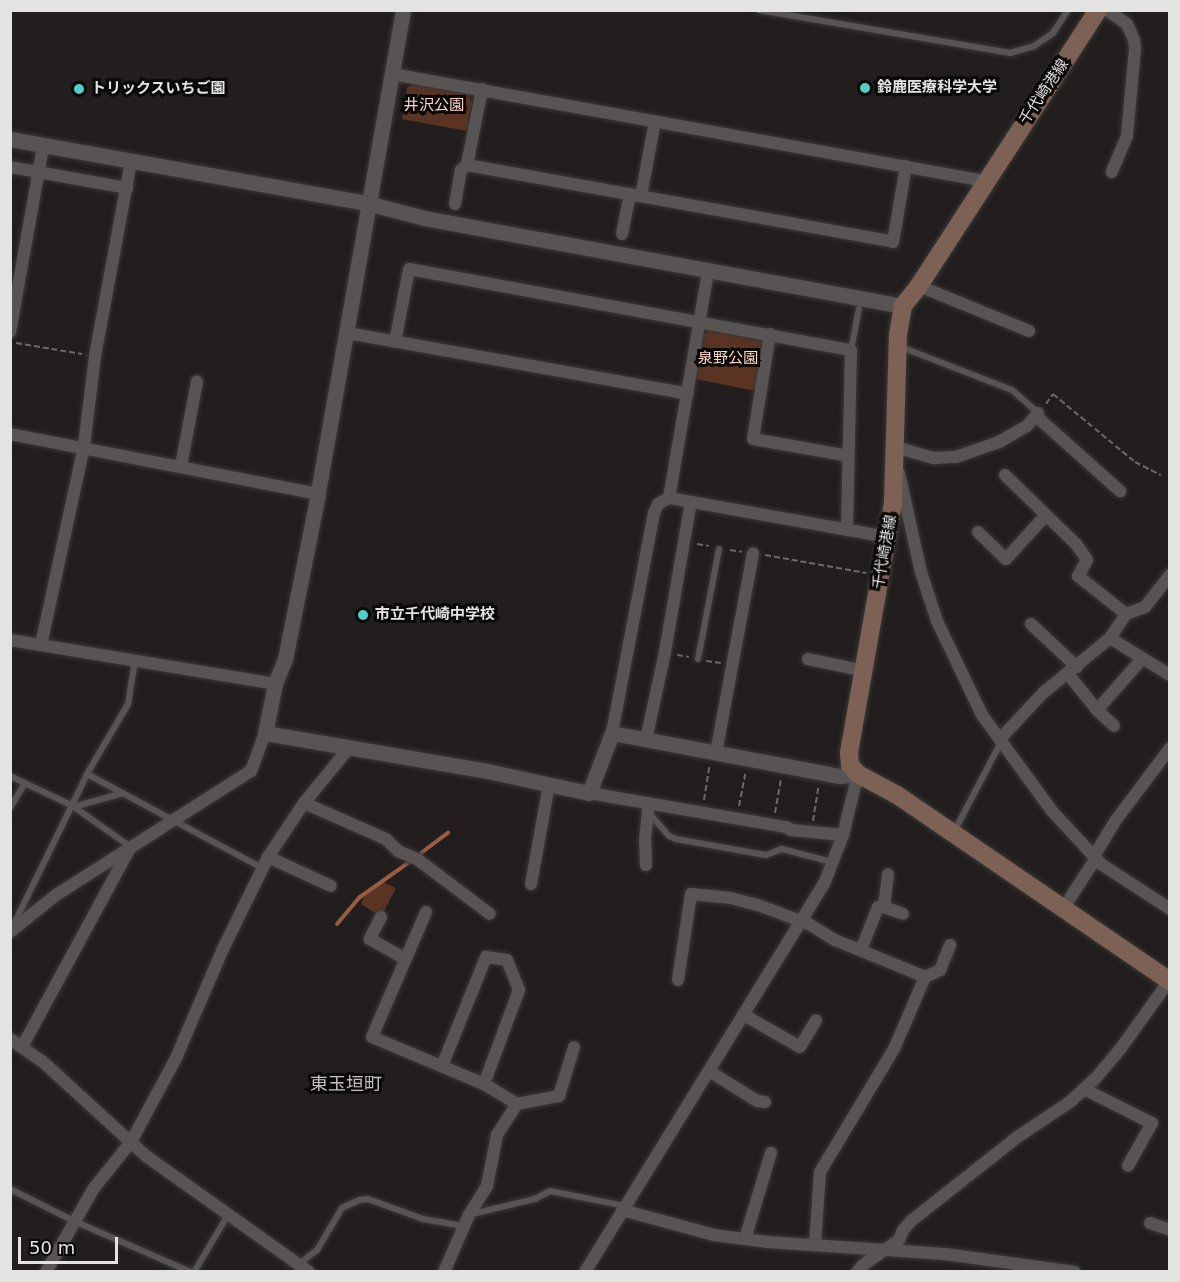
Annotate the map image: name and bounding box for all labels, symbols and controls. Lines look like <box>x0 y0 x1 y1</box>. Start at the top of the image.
street label: 千代崎港線 <box>1016 56 1072 128</box>
place label: 鈴鹿医療科学大学 <box>877 79 997 97</box>
place label: トリックスいちご園 <box>91 80 226 98</box>
marker: 鈴鹿医療科学大学 <box>858 81 872 95</box>
marker: トリックスいちご園 <box>72 82 86 96</box>
park label: 井沢公園 <box>404 97 464 115</box>
park label: 泉野公園 <box>698 350 758 368</box>
street label: 千代崎港線 <box>870 514 900 590</box>
place label: 市立千代崎中学校 <box>375 606 495 624</box>
marker: 市立千代崎中学校 <box>356 608 370 622</box>
district label: 東玉垣町 <box>310 1073 382 1095</box>
scale bar <box>21 1225 122 1263</box>
text: 50 m <box>29 1237 75 1258</box>

